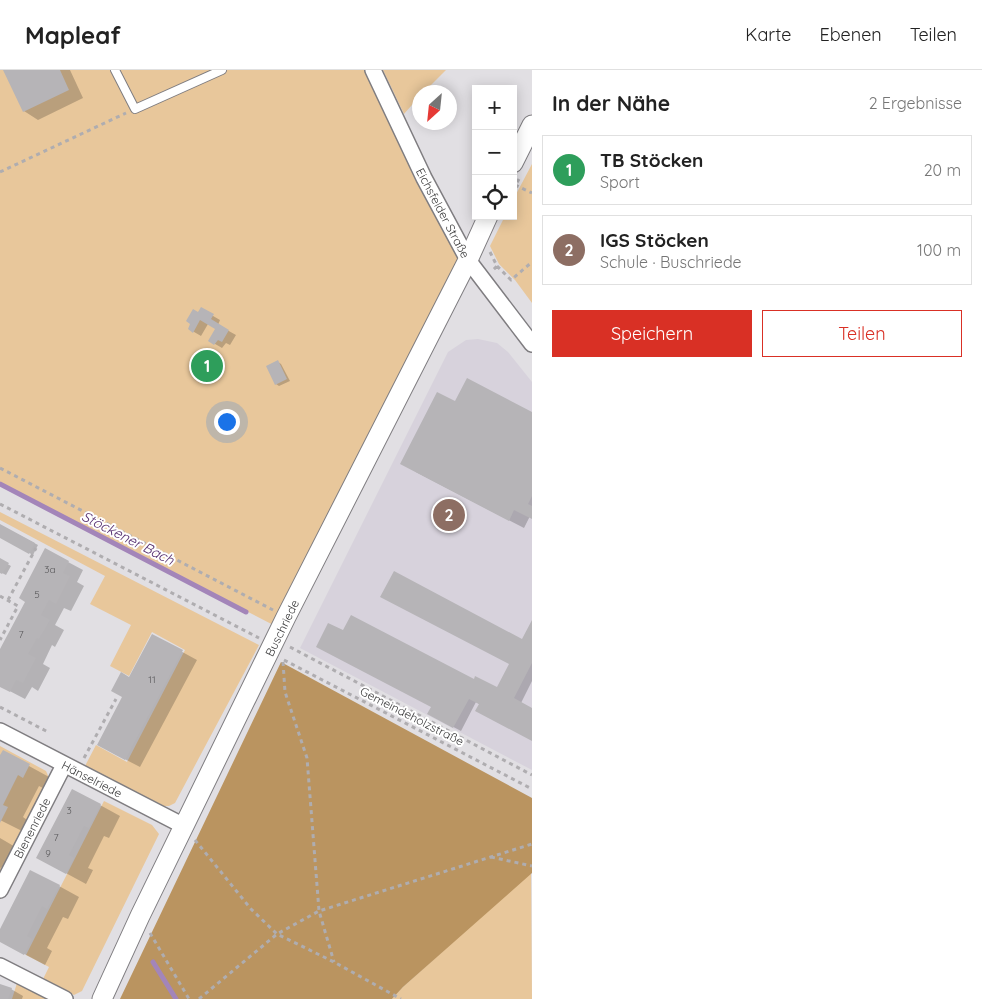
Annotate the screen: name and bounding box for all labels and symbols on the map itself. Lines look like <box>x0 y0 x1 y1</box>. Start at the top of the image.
north arrow <box>412 85 457 130</box>
street label: Eichsfelder Straße <box>413 165 473 261</box>
pin: 1 <box>191 347 223 385</box>
your location <box>214 409 240 435</box>
pin: 2 <box>433 496 465 534</box>
water label: Stöckener Bach <box>79 507 178 570</box>
house number: 3a <box>44 563 56 576</box>
house number: 5 <box>34 588 40 601</box>
street label: Buschriede <box>262 597 302 659</box>
house number: 7 <box>18 628 24 641</box>
house number: 11 <box>148 673 156 686</box>
street label: Gemeindeholzstraße <box>358 683 467 749</box>
street label: Hänselriede <box>59 757 125 801</box>
street label: Bienenriede <box>10 795 54 861</box>
house number: 3 <box>66 804 72 817</box>
house number: 7 <box>53 831 59 844</box>
house number: 9 <box>45 847 51 860</box>

